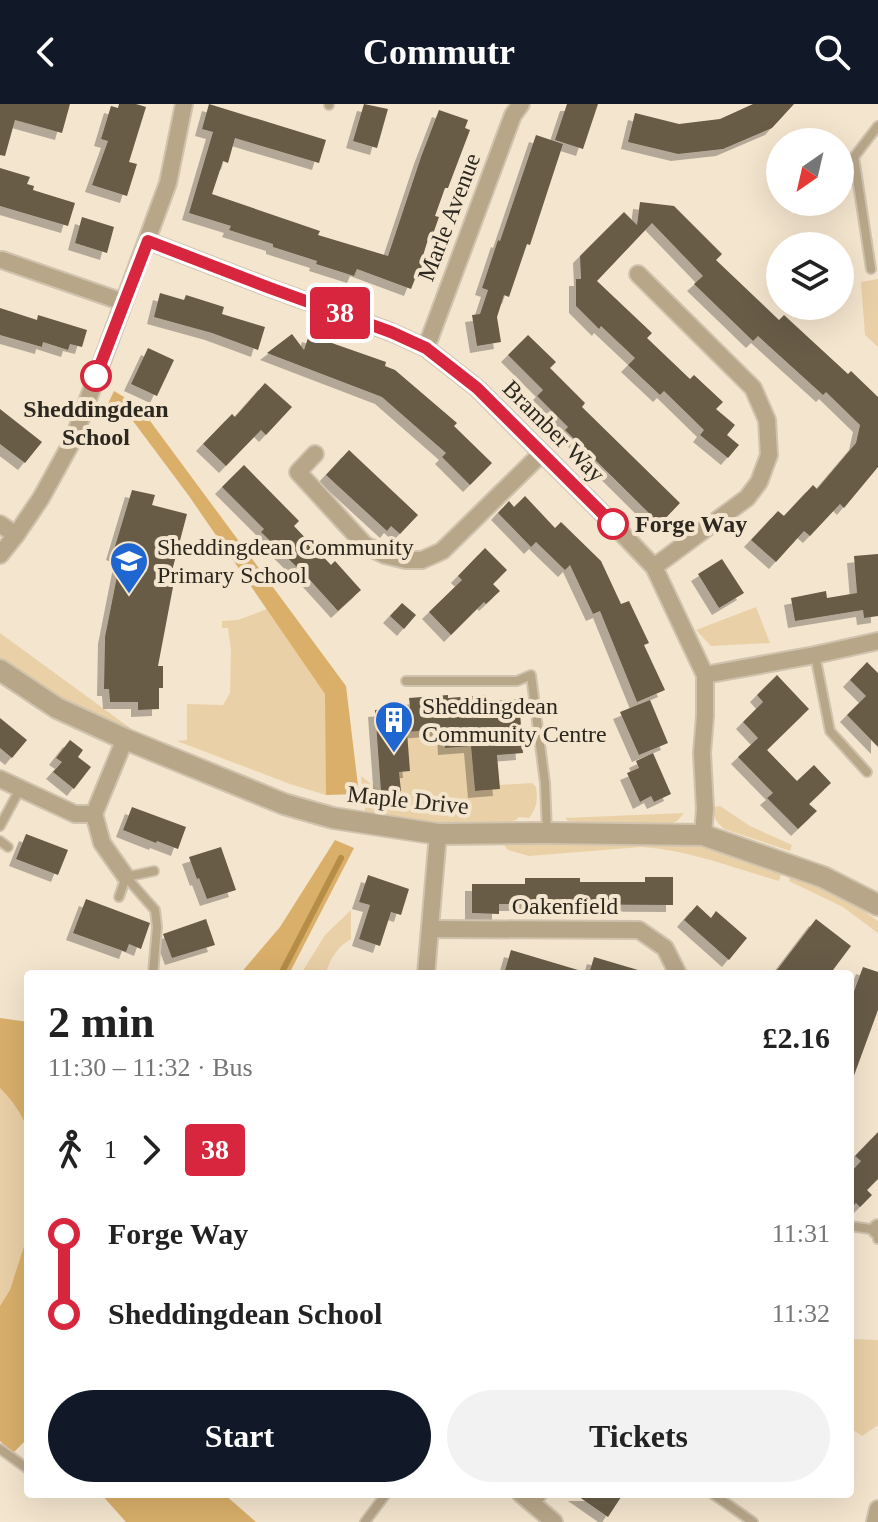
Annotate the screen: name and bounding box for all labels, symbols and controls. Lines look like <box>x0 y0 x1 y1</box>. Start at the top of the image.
icon: back <box>24 30 68 74</box>
icon: search <box>810 30 854 74</box>
text: Commutr <box>363 32 515 72</box>
north arrow <box>766 128 854 216</box>
map controls <box>766 128 854 320</box>
street label: Marle Avenue <box>413 149 485 285</box>
button: layers <box>766 232 854 320</box>
line badge: 38 <box>304 287 376 339</box>
text: 38 <box>326 297 354 328</box>
marker: Sheddingdean School <box>81 361 111 391</box>
street label: Bramber Way <box>498 375 610 487</box>
place label: Sheddingdean School <box>23 396 169 450</box>
marker: Forge Way <box>598 509 628 539</box>
place label: Forge Way <box>635 511 747 537</box>
place label: Sheddingdean Community Primary School <box>157 534 414 588</box>
school or university icon: Sheddingdean Community Primary School <box>108 540 150 595</box>
place label: Sheddingdean Community Centre <box>422 693 607 747</box>
building icon: Sheddingdean Community Centre <box>373 699 415 754</box>
street label: Maple Drive <box>346 781 470 819</box>
street label: Oakenfield <box>512 893 618 919</box>
text: 2 min <box>48 998 154 1047</box>
text: £2.16 <box>763 1021 830 1054</box>
text: 11:30 – 11:32 · Bus <box>48 1053 253 1082</box>
icon: walk <box>48 1128 92 1172</box>
icon: forward <box>129 1128 173 1172</box>
text: 38 <box>201 1134 229 1165</box>
text: 1 <box>104 1135 117 1164</box>
text: Forge Way <box>108 1217 248 1250</box>
text: 11:31 <box>772 1219 830 1248</box>
text: Sheddingdean School <box>108 1297 382 1330</box>
text: 11:32 <box>772 1299 830 1328</box>
button: Start <box>48 1390 431 1482</box>
button: Tickets <box>447 1390 830 1482</box>

